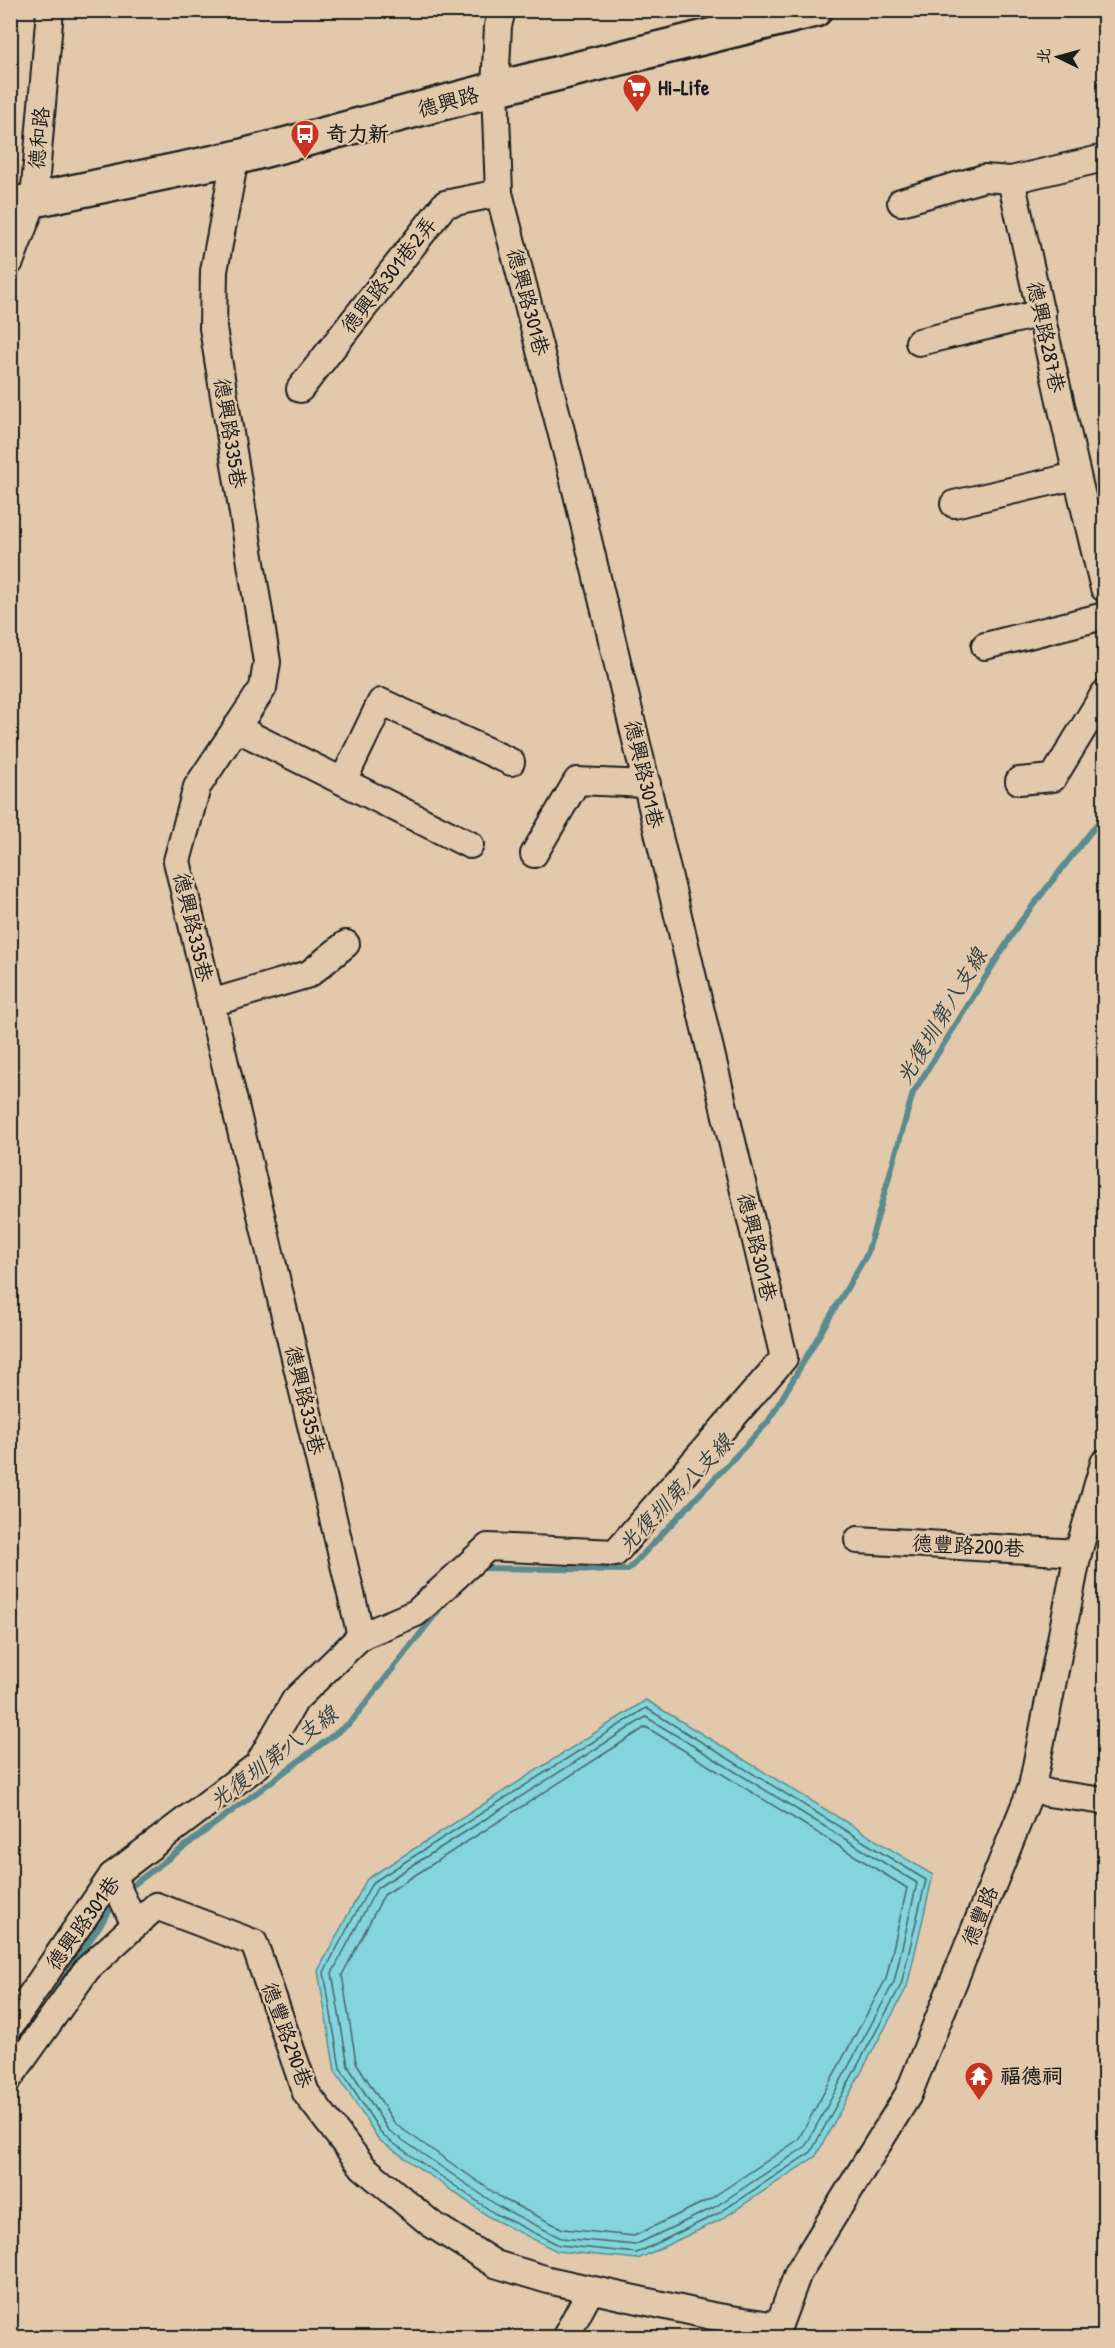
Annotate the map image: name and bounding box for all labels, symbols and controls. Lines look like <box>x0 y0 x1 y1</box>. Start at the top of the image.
north arrow <box>1028 27 1088 87</box>
text: 北 <box>1031 47 1055 65</box>
supermarket icon: Hi-Life <box>621 72 653 114</box>
place label: Hi-Life <box>658 73 710 102</box>
street label: 德興路 <box>414 79 482 124</box>
street label: 德和路 <box>21 105 56 171</box>
bus stop icon: 奇力新 <box>289 118 321 160</box>
place label: 奇力新 <box>326 119 389 148</box>
street label: 德興路301巷2弄 <box>334 210 444 339</box>
street label: 德興路301巷 <box>500 245 557 359</box>
street label: 德興路287巷 <box>1021 278 1072 395</box>
street label: 德興路335巷 <box>207 375 254 490</box>
street label: 德興路301巷 <box>618 717 671 831</box>
street label: 德興路335巷 <box>167 869 220 985</box>
water label: 光復圳第八支線 <box>888 941 994 1090</box>
street label: 德興路301巷 <box>731 1190 784 1304</box>
street label: 德興路335巷 <box>279 1342 332 1458</box>
water label: 光復圳第八支線 <box>611 1426 740 1559</box>
street label: 德豐路200巷 <box>911 1528 1025 1563</box>
water label: 光復圳第八支線 <box>202 1698 344 1815</box>
street label: 德興路301巷 <box>38 1870 127 1976</box>
street label: 德豐路 <box>954 1881 1005 1950</box>
street label: 德豐路290巷 <box>255 1978 320 2092</box>
temple icon: 福德祠 <box>963 2060 995 2102</box>
place label: 福德祠 <box>1000 2061 1063 2090</box>

